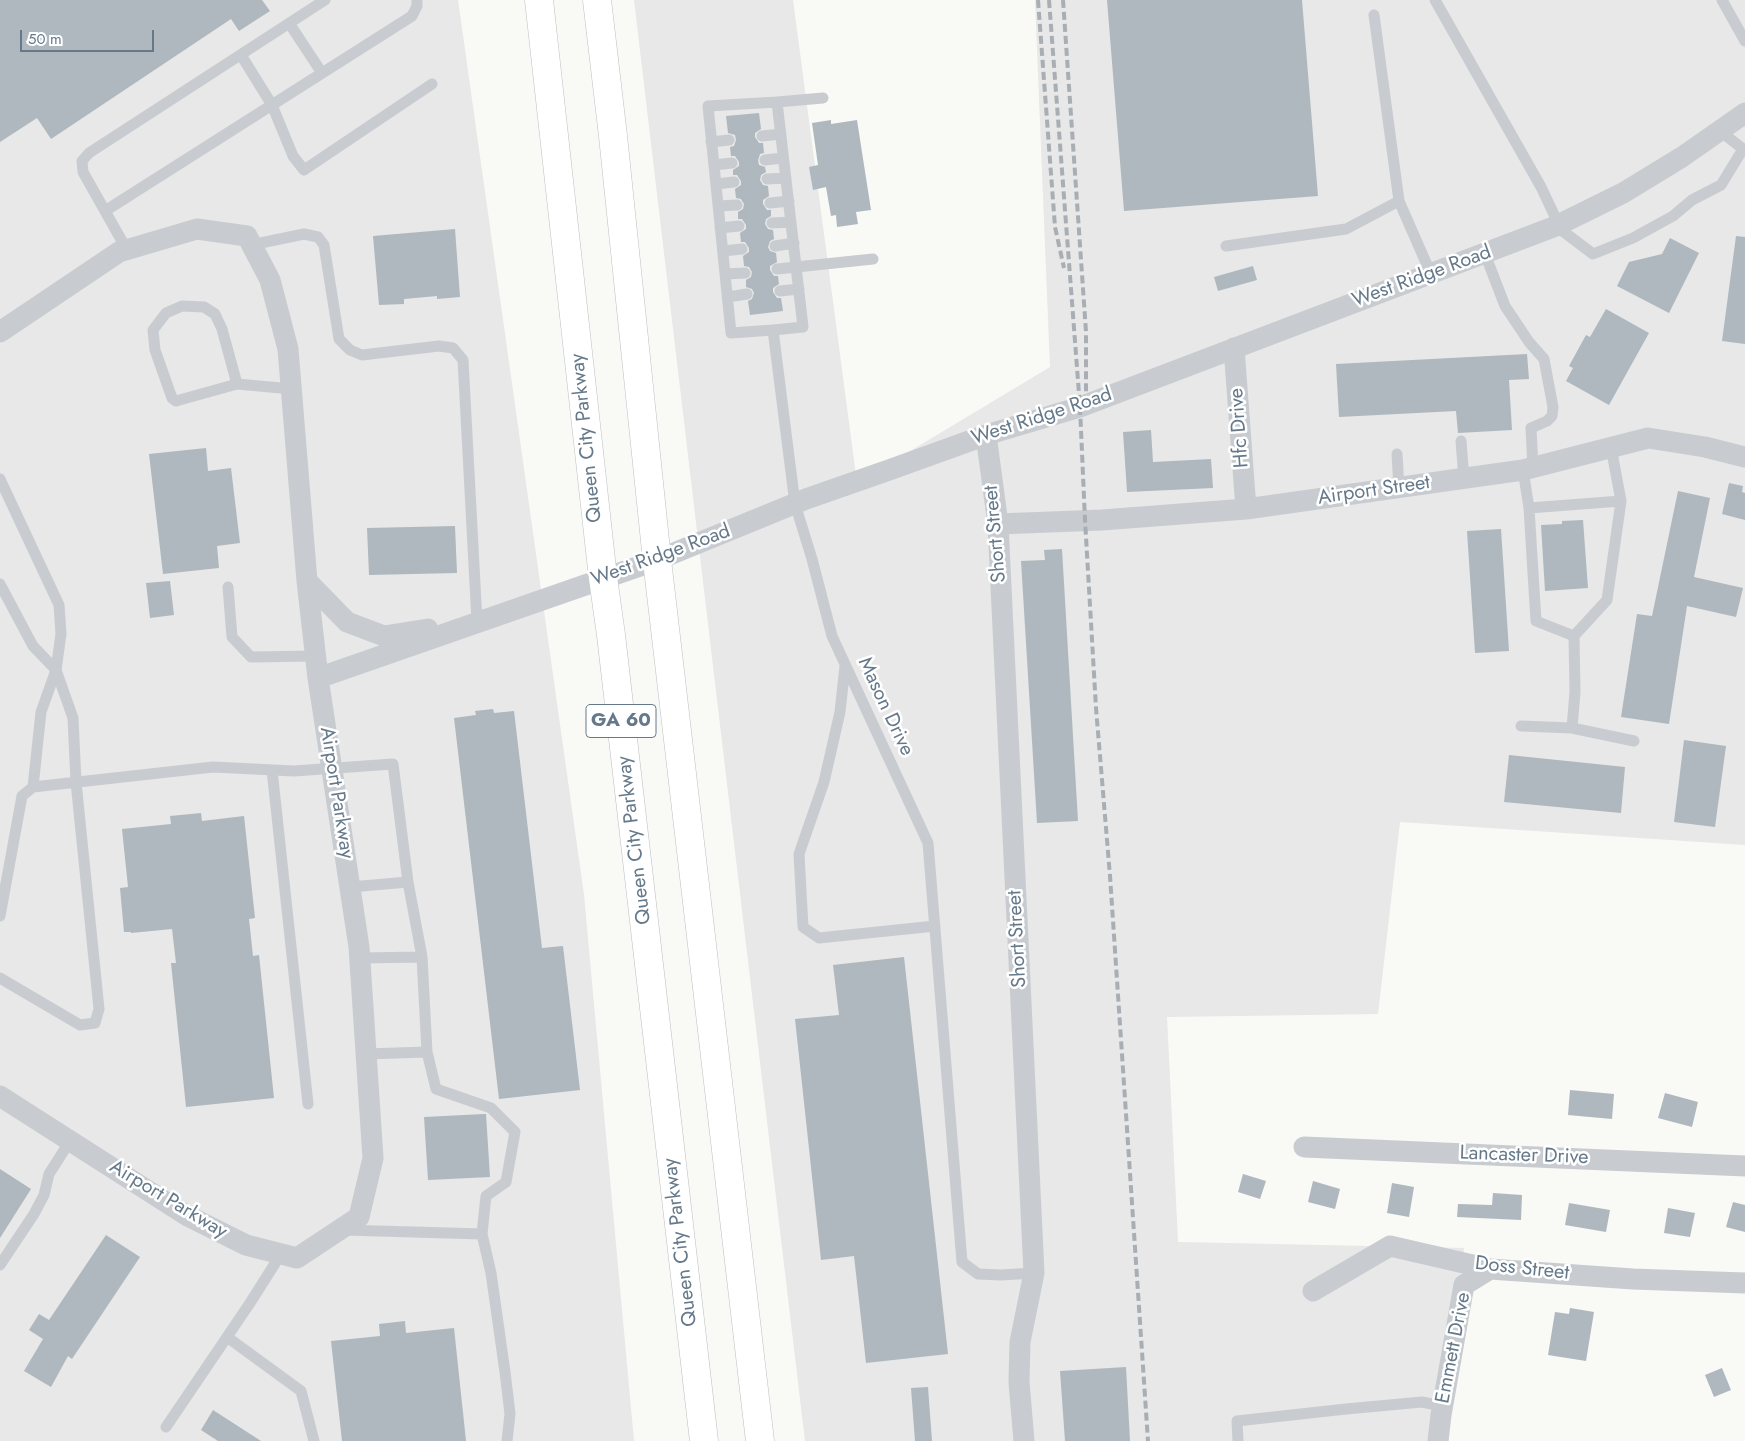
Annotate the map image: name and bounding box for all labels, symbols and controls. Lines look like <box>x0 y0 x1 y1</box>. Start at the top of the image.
scale bar <box>22 20 156 52</box>
text: 50 m <box>28 28 62 50</box>
street label: West Ridge Road <box>1349 241 1495 313</box>
street label: Queen City Parkway <box>566 352 608 524</box>
street label: West Ridge Road <box>969 383 1115 451</box>
street label: Hfc Drive <box>1225 387 1255 469</box>
street label: Airport Street <box>1316 471 1432 511</box>
street label: Short Street <box>980 484 1012 584</box>
street label: West Ridge Road <box>588 520 734 592</box>
street label: Mason Drive <box>852 654 918 760</box>
road number: GA 60 <box>586 704 656 738</box>
street label: Airport Parkway <box>314 725 358 861</box>
street label: Queen City Parkway <box>613 754 657 926</box>
street label: Short Street <box>1003 890 1033 988</box>
street label: Lancaster Drive <box>1459 1142 1589 1170</box>
street label: Airport Parkway <box>105 1155 231 1245</box>
street label: Queen City Parkway <box>659 1156 703 1328</box>
street label: Doss Street <box>1474 1252 1570 1286</box>
street label: Emmett Drive <box>1431 1290 1477 1406</box>

